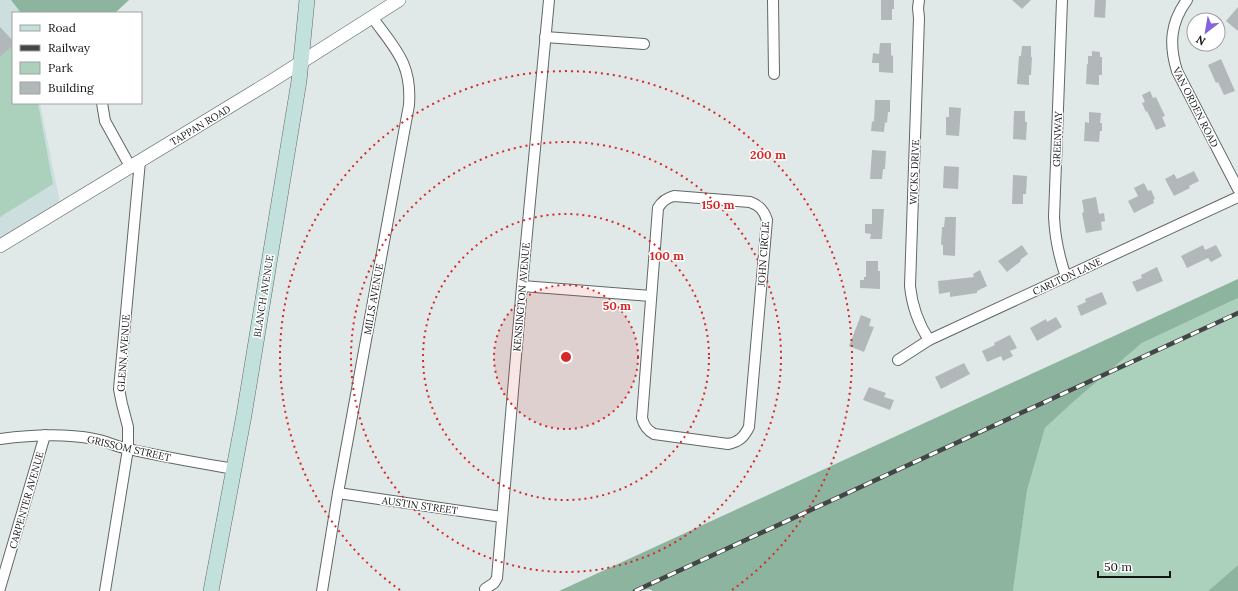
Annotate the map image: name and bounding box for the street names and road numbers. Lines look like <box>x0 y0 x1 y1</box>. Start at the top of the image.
street label: VAN ORDEN ROAD <box>1169 64 1221 150</box>
street label: TAPPAN ROAD <box>168 102 233 149</box>
street label: GREENWAY <box>1050 110 1065 167</box>
street label: WICKS DRIVE <box>907 139 922 205</box>
street label: JOHN CIRCLE <box>755 221 772 288</box>
street label: KENSINGTON AVENUE <box>510 242 533 352</box>
street label: BLANCH AVENUE <box>251 254 276 338</box>
street label: CARLTON LANE <box>1030 255 1104 298</box>
street label: MILLS AVENUE <box>361 262 386 336</box>
street label: GLENN AVENUE <box>114 314 133 392</box>
street label: GRISSOM STREET <box>86 433 173 465</box>
street label: CARPENTER AVENUE <box>6 450 47 550</box>
street label: AUSTIN STREET <box>380 494 459 517</box>

